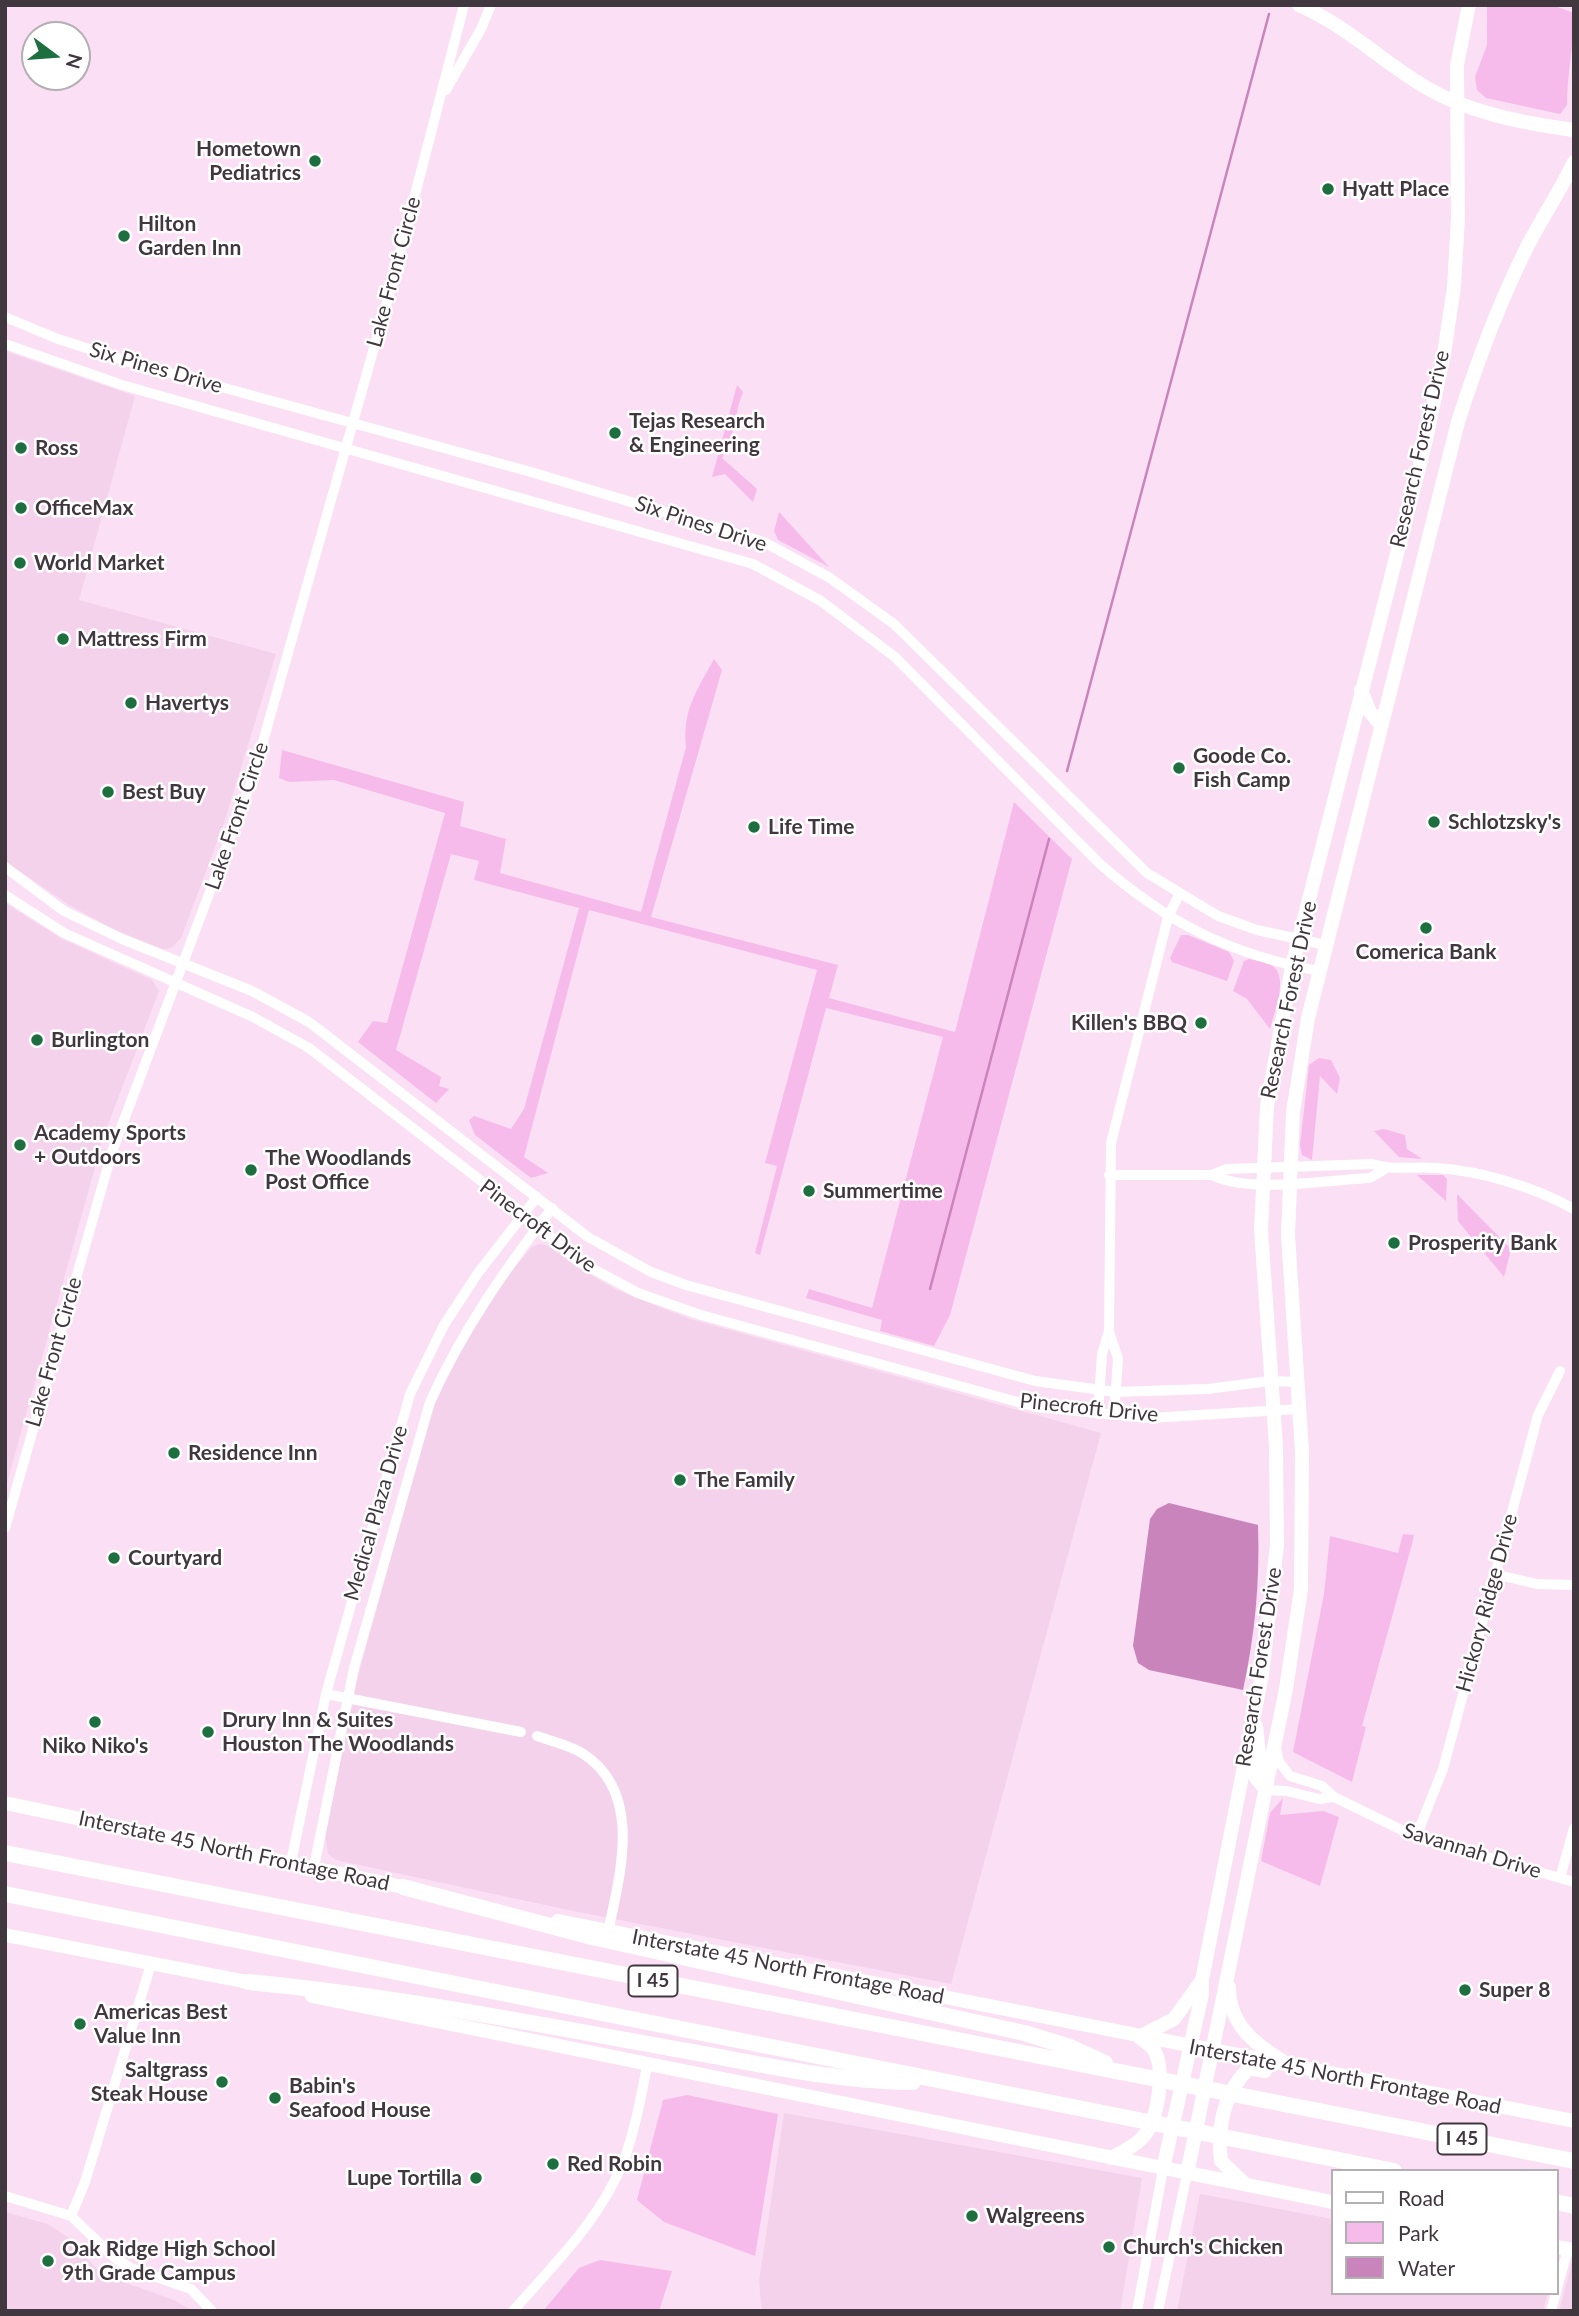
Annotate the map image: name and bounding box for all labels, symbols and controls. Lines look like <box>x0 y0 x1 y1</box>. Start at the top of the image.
north arrow <box>21 21 91 91</box>
text: N <box>62 51 88 72</box>
place label: Hometown Pediatrics <box>196 136 301 186</box>
marker: Hometown Pediatrics <box>307 153 323 169</box>
place label: Hyatt Place <box>1342 176 1449 202</box>
marker: Hyatt Place <box>1320 181 1336 197</box>
street label: Lake Front Circle <box>362 194 426 350</box>
place label: Hilton Garden Inn <box>138 211 241 261</box>
marker: Hilton Garden Inn <box>116 228 132 244</box>
street label: Six Pines Drive <box>87 337 225 399</box>
street label: Research Forest Drive <box>1385 348 1455 550</box>
place label: Tejas Research & Engineering <box>629 408 765 458</box>
marker: Tejas Research & Engineering <box>607 425 623 441</box>
place label: Ross <box>35 435 78 461</box>
marker: Ross <box>13 440 29 456</box>
street label: Six Pines Drive <box>632 491 770 557</box>
place label: OfficeMax <box>35 495 133 521</box>
marker: OfficeMax <box>13 500 29 516</box>
place label: World Market <box>34 550 165 576</box>
marker: World Market <box>12 555 28 571</box>
place label: Mattress Firm <box>77 626 207 652</box>
marker: Mattress Firm <box>55 631 71 647</box>
place label: Havertys <box>145 690 229 716</box>
marker: Havertys <box>123 695 139 711</box>
street label: Lake Front Circle <box>200 739 274 893</box>
place label: Goode Co. Fish Camp <box>1193 743 1291 793</box>
marker: Goode Co. Fish Camp <box>1171 760 1187 776</box>
place label: Best Buy <box>122 779 206 805</box>
marker: Best Buy <box>100 784 116 800</box>
place label: Schlotzsky's <box>1448 809 1561 835</box>
place label: Life Time <box>768 814 854 840</box>
marker: Schlotzsky's <box>1426 814 1442 830</box>
marker: Life Time <box>746 819 762 835</box>
street label: Research Forest Drive <box>1256 899 1322 1101</box>
marker: Comerica Bank <box>1418 920 1434 936</box>
place label: Comerica Bank <box>1356 939 1496 965</box>
place label: Killen's BBQ <box>1071 1010 1187 1036</box>
marker: Killen's BBQ <box>1193 1015 1209 1031</box>
place label: Burlington <box>51 1027 149 1053</box>
marker: Burlington <box>29 1032 45 1048</box>
place label: Academy Sports + Outdoors <box>34 1120 186 1170</box>
marker: Academy Sports + Outdoors <box>12 1137 28 1153</box>
place label: The Woodlands Post Office <box>265 1145 411 1195</box>
marker: The Woodlands Post Office <box>243 1162 259 1178</box>
street label: Pinecroft Drive <box>475 1174 601 1278</box>
place label: Summertime <box>823 1178 943 1204</box>
marker: Summertime <box>801 1183 817 1199</box>
place label: Prosperity Bank <box>1408 1230 1557 1256</box>
marker: Prosperity Bank <box>1386 1235 1402 1251</box>
street label: Lake Front Circle <box>21 1274 87 1430</box>
street label: Pinecroft Drive <box>1019 1388 1159 1428</box>
street label: Medical Plaza Drive <box>339 1422 413 1604</box>
place label: Residence Inn <box>188 1440 318 1466</box>
marker: Residence Inn <box>166 1445 182 1461</box>
place label: The Family <box>694 1467 795 1493</box>
marker: The Family <box>672 1472 688 1488</box>
street label: Hickory Ridge Drive <box>1451 1511 1523 1695</box>
place label: Courtyard <box>128 1545 222 1571</box>
marker: Courtyard <box>106 1550 122 1566</box>
street label: Research Forest Drive <box>1231 1565 1287 1769</box>
place label: Drury Inn & Suites Houston The Woodlands <box>222 1707 454 1757</box>
marker: Niko Niko's <box>87 1714 103 1730</box>
marker: Drury Inn & Suites Houston The Woodlands <box>200 1724 216 1740</box>
place label: Niko Niko's <box>42 1733 148 1759</box>
street label: Interstate 45 North Frontage Road <box>76 1806 392 1896</box>
street label: Savannah Drive <box>1400 1818 1544 1884</box>
street label: Interstate 45 North Frontage Road <box>630 1924 946 2010</box>
road number: I 45 <box>628 1966 678 1996</box>
place label: Super 8 <box>1479 1977 1550 2003</box>
marker: Super 8 <box>1457 1982 1473 1998</box>
place label: Americas Best Value Inn <box>94 1999 228 2049</box>
marker: Americas Best Value Inn <box>72 2016 88 2032</box>
street label: Interstate 45 North Frontage Road <box>1187 2034 1503 2120</box>
place label: Saltgrass Steak House <box>91 2057 208 2107</box>
place label: Babin's Seafood House <box>289 2073 431 2123</box>
marker: Saltgrass Steak House <box>214 2074 230 2090</box>
marker: Babin's Seafood House <box>267 2090 283 2106</box>
road number: I 45 <box>1438 2124 1486 2154</box>
place label: Red Robin <box>567 2151 662 2177</box>
marker: Red Robin <box>545 2156 561 2172</box>
place label: Lupe Tortilla <box>347 2165 462 2191</box>
legend <box>1330 2169 1558 2295</box>
marker: Lupe Tortilla <box>468 2170 484 2186</box>
text: Road <box>1398 2185 1445 2210</box>
place label: Walgreens <box>986 2203 1085 2229</box>
marker: Walgreens <box>964 2208 980 2224</box>
text: Park <box>1398 2220 1439 2245</box>
place label: Church's Chicken <box>1123 2234 1283 2260</box>
place label: Oak Ridge High School 9th Grade Campus <box>62 2236 276 2286</box>
marker: Church's Chicken <box>1101 2239 1117 2255</box>
marker: Oak Ridge High School 9th Grade Campus <box>40 2253 56 2269</box>
text: Water <box>1398 2255 1455 2280</box>

